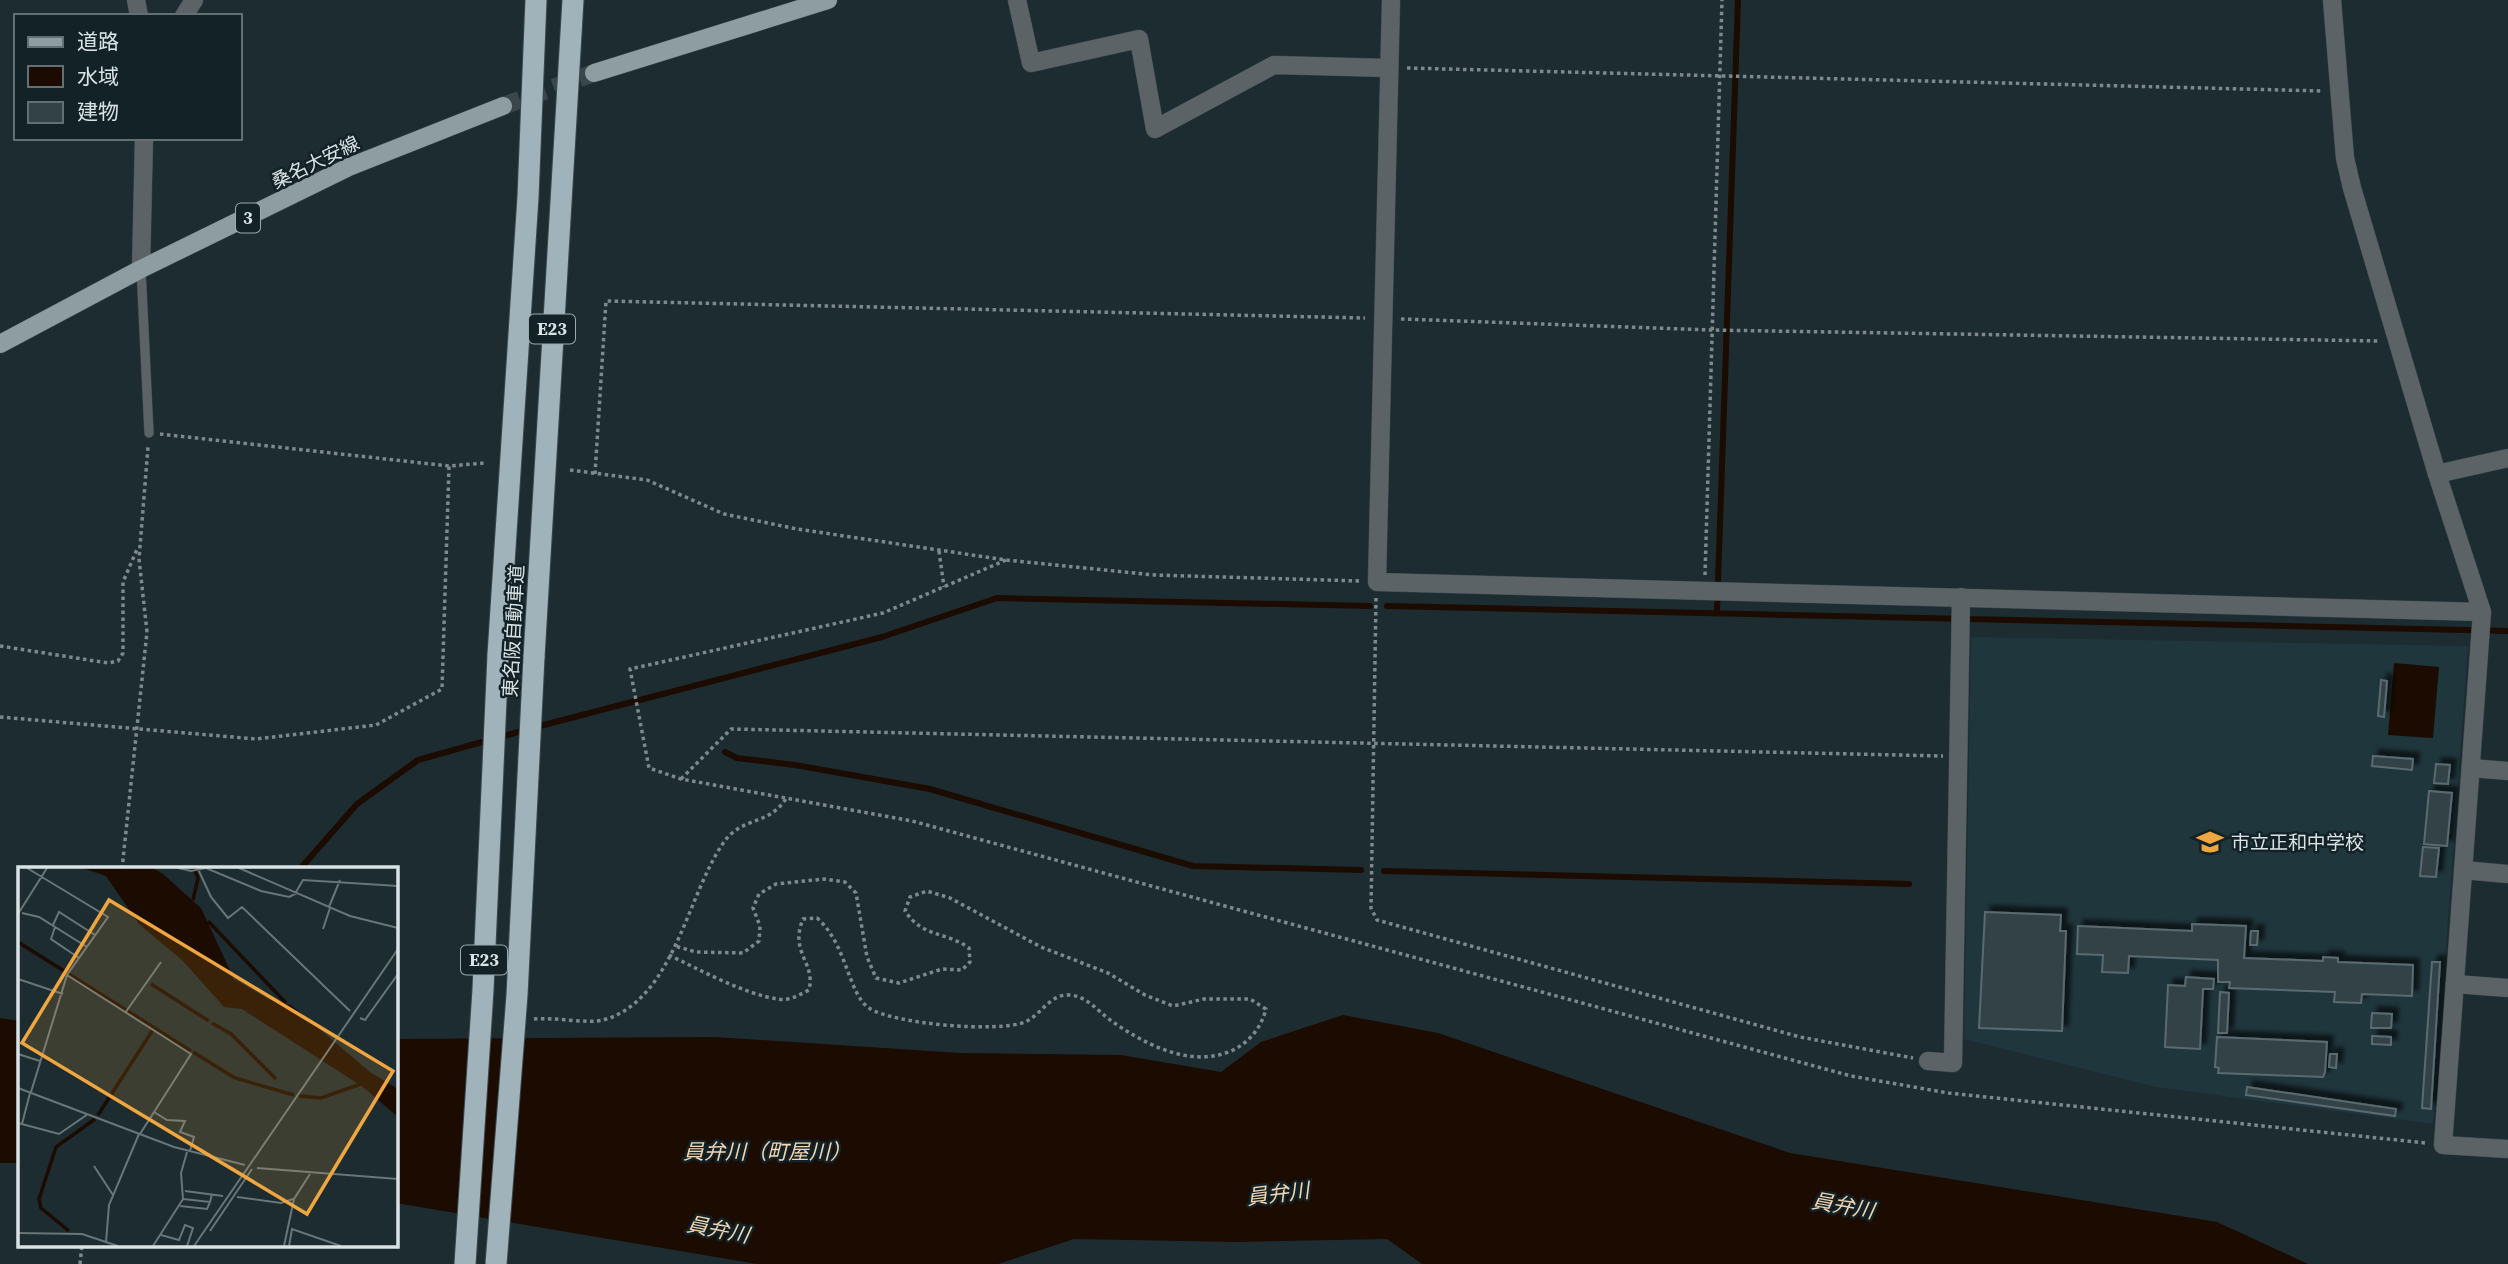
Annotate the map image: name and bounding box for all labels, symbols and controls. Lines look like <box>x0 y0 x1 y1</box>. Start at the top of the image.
legend <box>14 14 242 140</box>
text: 道路 <box>77 27 119 56</box>
text: 水域 <box>77 62 119 91</box>
text: 建物 <box>77 97 119 126</box>
street label: 桑名大安線 <box>267 129 363 195</box>
road number: 3 <box>236 204 260 232</box>
road number: E23 <box>529 314 575 344</box>
street label: 東名阪自動車道 <box>497 564 529 698</box>
school or university icon: 市立正和中学校 <box>2195 827 2225 857</box>
place label: 市立正和中学校 <box>2231 829 2364 855</box>
inset map <box>18 867 397 1246</box>
road number: E23 <box>461 945 507 974</box>
water label: 員弁川（町屋川） <box>683 1137 851 1166</box>
water label: 員弁川 <box>1245 1175 1313 1212</box>
water label: 員弁川 <box>1810 1186 1879 1226</box>
water label: 員弁川 <box>684 1209 754 1250</box>

